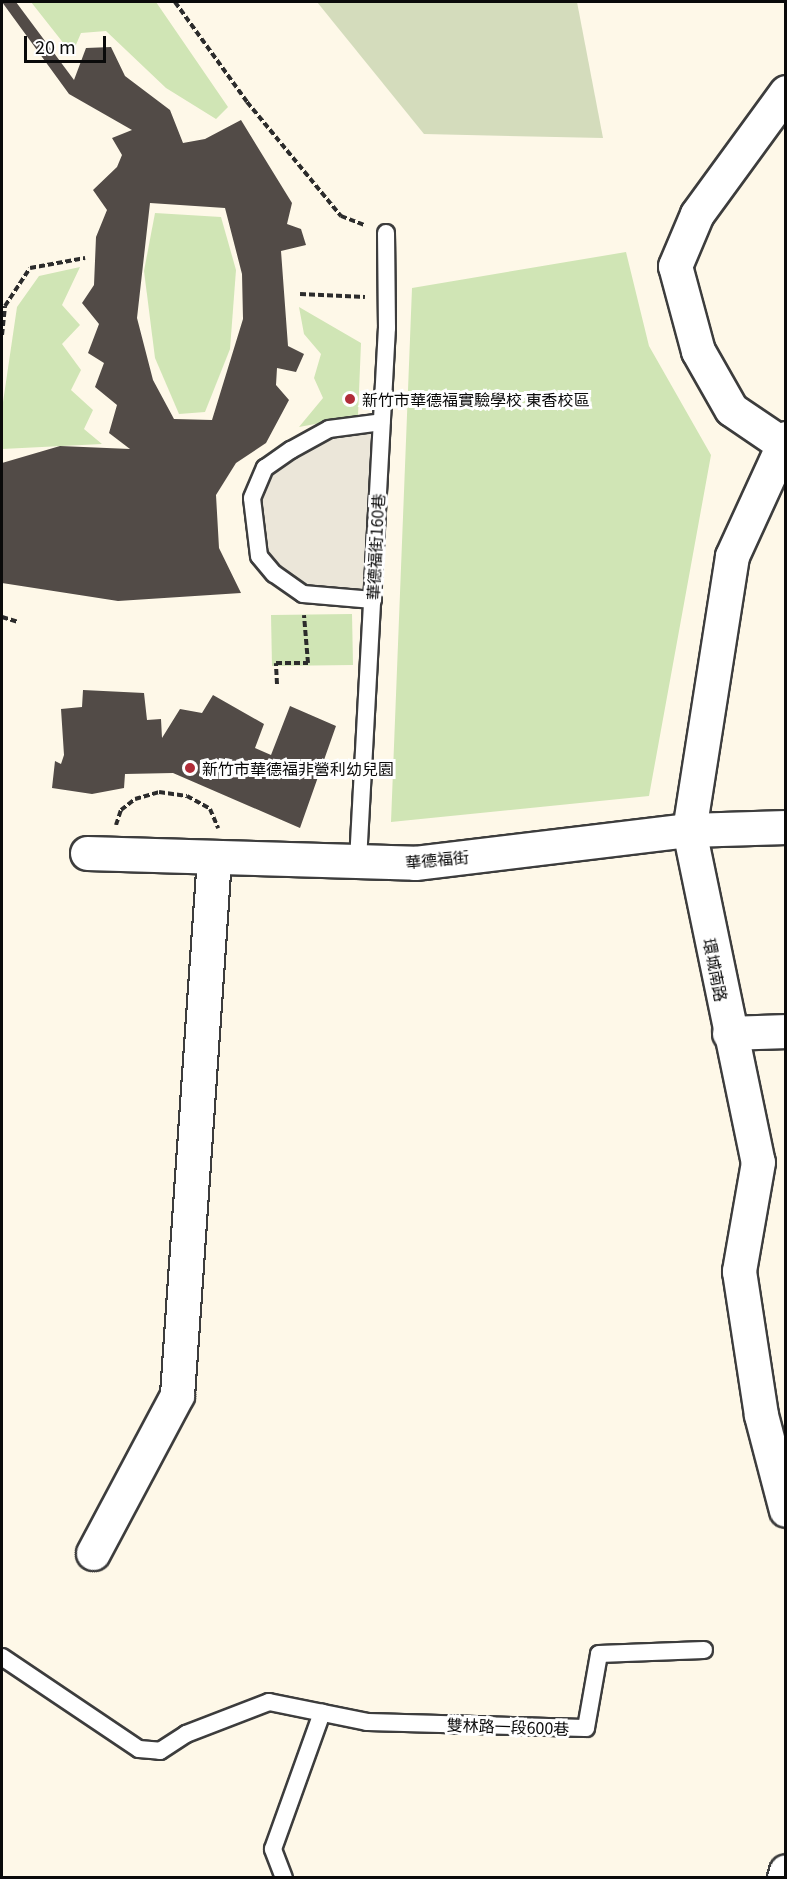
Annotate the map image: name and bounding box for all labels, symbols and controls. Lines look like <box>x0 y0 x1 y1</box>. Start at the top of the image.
scale bar <box>27 24 110 62</box>
text: 20 m <box>35 33 76 59</box>
place label: 新竹市華德福實驗學校 東香校區 <box>362 389 590 409</box>
marker: 新竹市華德福實驗學校 東香校區 <box>343 392 357 406</box>
street label: 華德福街160巷 <box>363 493 387 601</box>
place label: 新竹市華德福非營利幼兒園 <box>202 758 394 778</box>
marker: 新竹市華德福非營利幼兒園 <box>183 761 197 775</box>
street label: 華德福街 <box>404 847 470 871</box>
street label: 環城南路 <box>700 937 732 1003</box>
street label: 雙林路一段600巷 <box>446 1714 570 1738</box>

